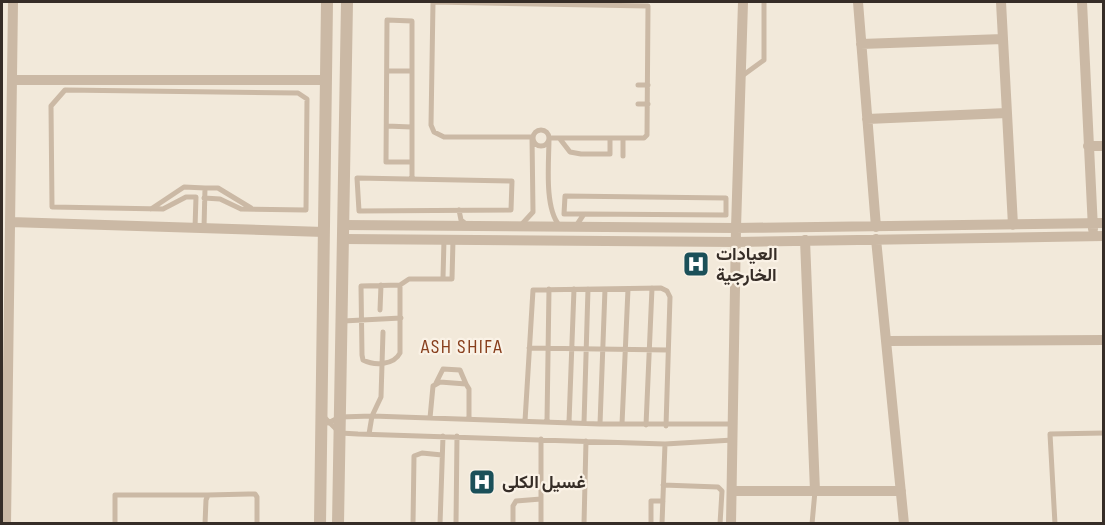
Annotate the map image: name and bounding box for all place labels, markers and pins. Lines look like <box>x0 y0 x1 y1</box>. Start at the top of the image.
place label: العيادات الخارجية <box>716 244 778 286</box>
hospital icon: العيادات الخارجية <box>681 249 711 279</box>
hospital icon: غسيل الكلى <box>467 467 497 497</box>
place label: غسيل الكلى <box>502 472 586 493</box>

